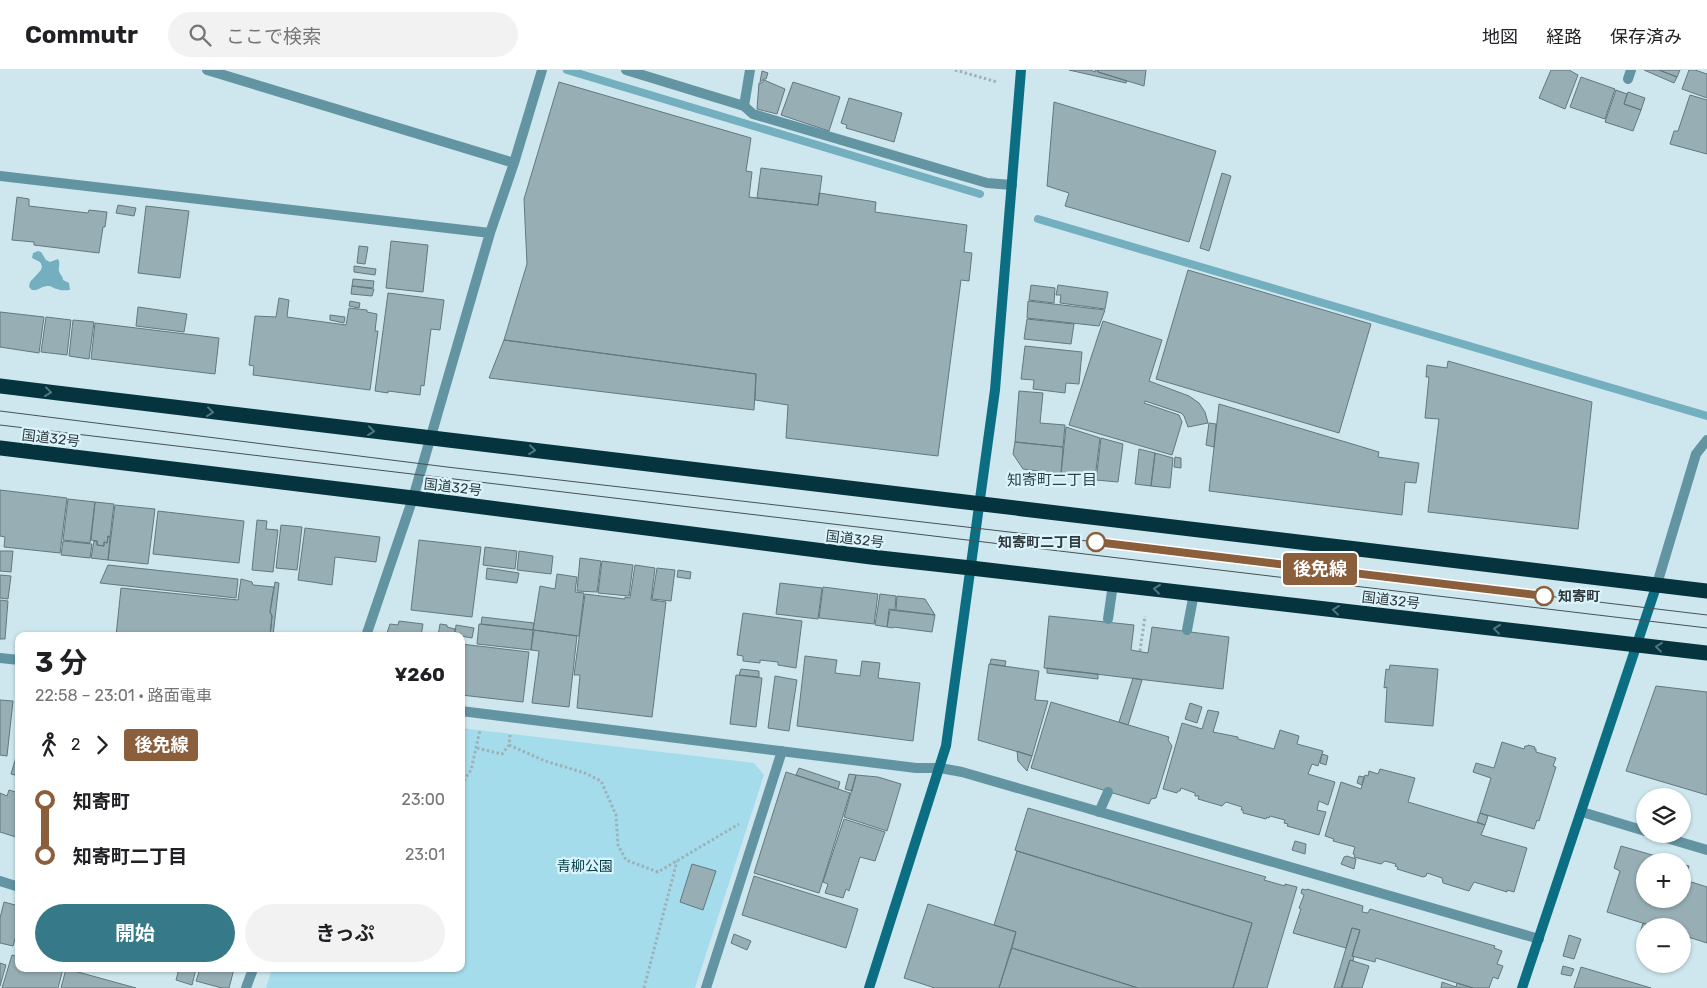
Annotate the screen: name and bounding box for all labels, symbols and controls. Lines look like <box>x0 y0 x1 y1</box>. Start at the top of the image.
search box <box>168 12 518 57</box>
text: Commutr <box>25 21 138 49</box>
icon: search <box>186 21 214 49</box>
text: ここで検索 <box>226 25 321 48</box>
text: 地図 <box>1482 26 1518 48</box>
text: 経路 <box>1546 26 1582 48</box>
text: 保存済み <box>1610 26 1682 48</box>
one-way arrow <box>45 386 53 397</box>
one-way arrow <box>206 406 214 417</box>
street label: 国道32号 <box>21 426 81 451</box>
one-way arrow <box>367 426 375 436</box>
one-way arrow <box>529 444 537 455</box>
district label: 知寄町二丁目 <box>1007 471 1097 489</box>
street label: 国道32号 <box>423 475 483 500</box>
street label: 国道32号 <box>825 527 885 552</box>
marker: 知寄町二丁目 <box>1086 532 1106 552</box>
place label: 知寄町二丁目 <box>998 534 1082 551</box>
line badge: 後免線 <box>1291 553 1349 585</box>
text: 後免線 <box>1293 558 1347 580</box>
one-way arrow <box>1153 584 1161 595</box>
marker: 知寄町 <box>1534 586 1554 606</box>
street label: 国道32号 <box>1361 588 1421 613</box>
place label: 知寄町 <box>1558 588 1600 605</box>
one-way arrow <box>1331 605 1339 616</box>
one-way arrow <box>1493 624 1501 635</box>
one-way arrow <box>1654 642 1662 653</box>
text: 3 分 <box>35 646 87 679</box>
text: ¥260 <box>394 663 445 686</box>
text: 22:58 – 23:01 · 路面電車 <box>35 686 212 705</box>
icon: walk <box>35 731 63 759</box>
icon: forward <box>88 731 116 759</box>
text: 後免線 <box>134 734 188 756</box>
text: 2 <box>71 735 80 754</box>
map controls <box>1636 788 1691 973</box>
button: layers <box>1636 788 1691 843</box>
text: 知寄町 <box>73 790 130 813</box>
text: 23:00 <box>402 790 445 809</box>
text: 知寄町二丁目 <box>73 845 187 868</box>
text: 23:01 <box>405 845 445 864</box>
button: + <box>1636 853 1691 908</box>
park label: 青柳公園 <box>557 858 613 875</box>
button: 開始 <box>35 904 235 962</box>
button: きっぷ <box>245 904 445 962</box>
button: − <box>1636 918 1691 973</box>

